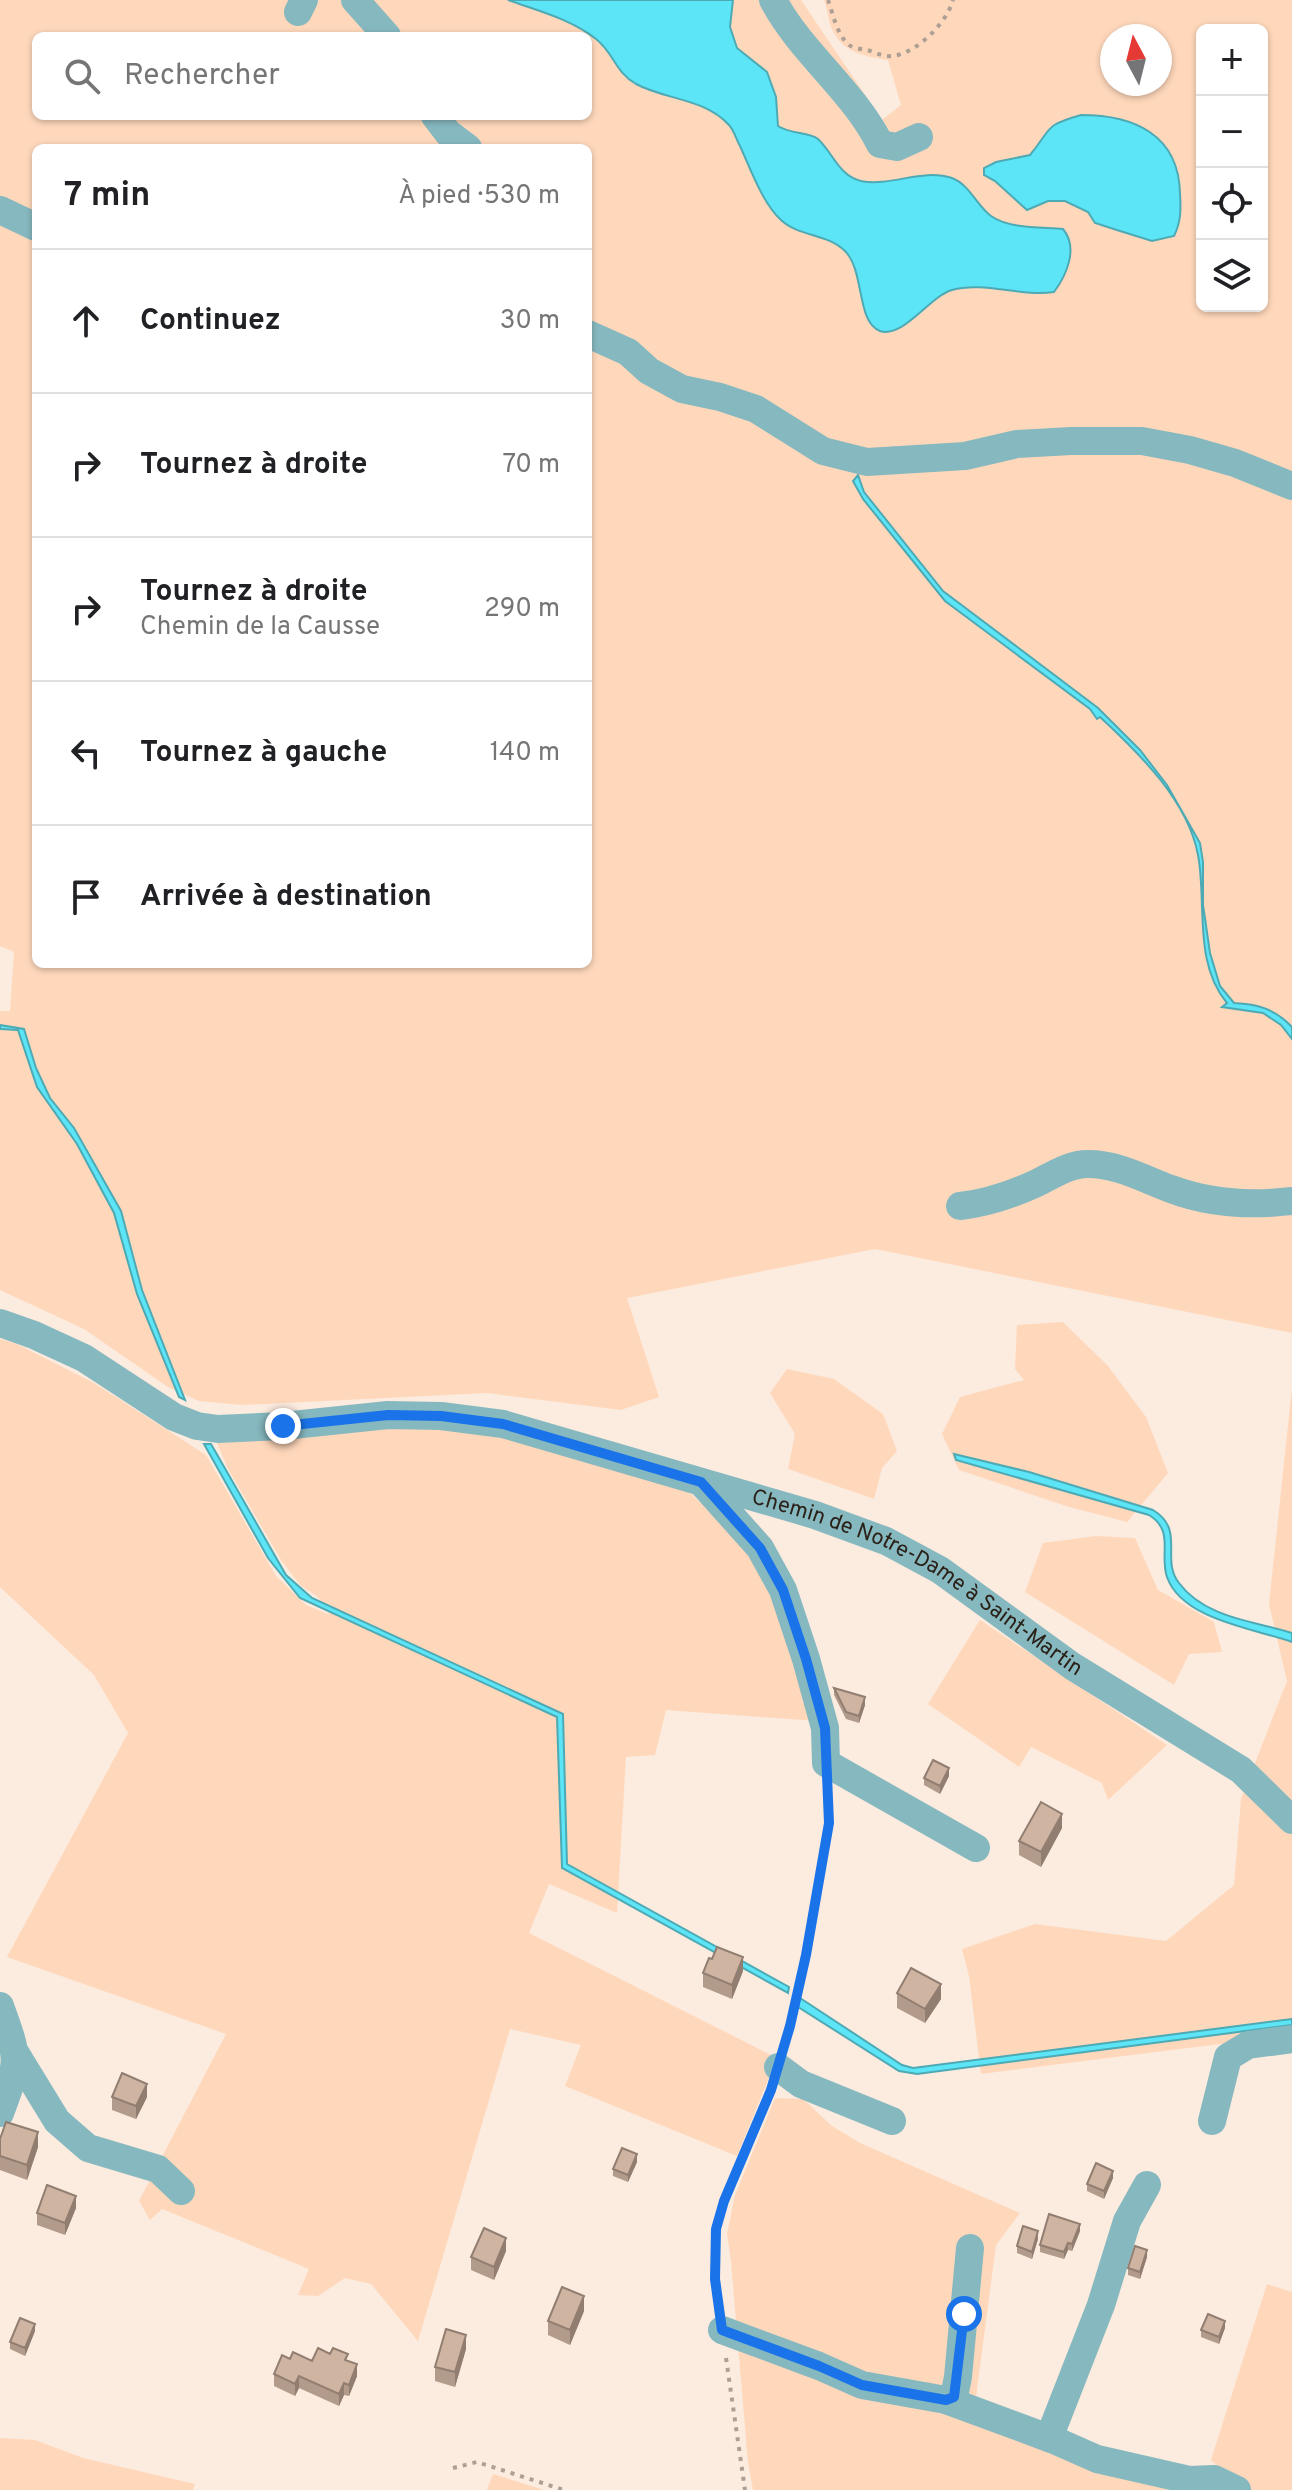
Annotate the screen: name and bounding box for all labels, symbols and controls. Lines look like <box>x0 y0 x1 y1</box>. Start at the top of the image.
north arrow <box>1100 24 1172 96</box>
map controls <box>1196 24 1268 312</box>
button: + <box>1196 24 1268 96</box>
search box <box>32 32 592 120</box>
icon: search <box>60 54 104 98</box>
text: Rechercher <box>124 58 280 95</box>
button: − <box>1196 96 1268 168</box>
button: locate <box>1196 168 1268 240</box>
text: 7 min <box>64 175 150 218</box>
text: À pied · 530 m <box>398 180 560 213</box>
button: layers <box>1196 240 1268 312</box>
icon: ahead <box>64 299 108 343</box>
text: Continuez <box>140 303 281 340</box>
text: 30 m <box>500 305 560 338</box>
icon: right <box>64 443 108 487</box>
text: Tournez à droite <box>140 447 368 484</box>
text: 70 m <box>502 449 560 482</box>
text: Tournez à droite <box>140 574 368 611</box>
icon: right <box>64 587 108 631</box>
text: 290 m <box>484 593 560 626</box>
text: Chemin de la Causse <box>140 611 380 644</box>
icon: left <box>64 731 108 775</box>
text: Tournez à gauche <box>140 735 387 772</box>
text: 140 m <box>490 737 560 770</box>
icon: arrive <box>64 875 108 919</box>
text: Arrivée à destination <box>140 879 432 916</box>
route end <box>265 1408 301 1444</box>
street label: Chemin de Notre-Dame à Saint-Martin <box>748 1484 1087 1683</box>
route start <box>946 2296 982 2332</box>

